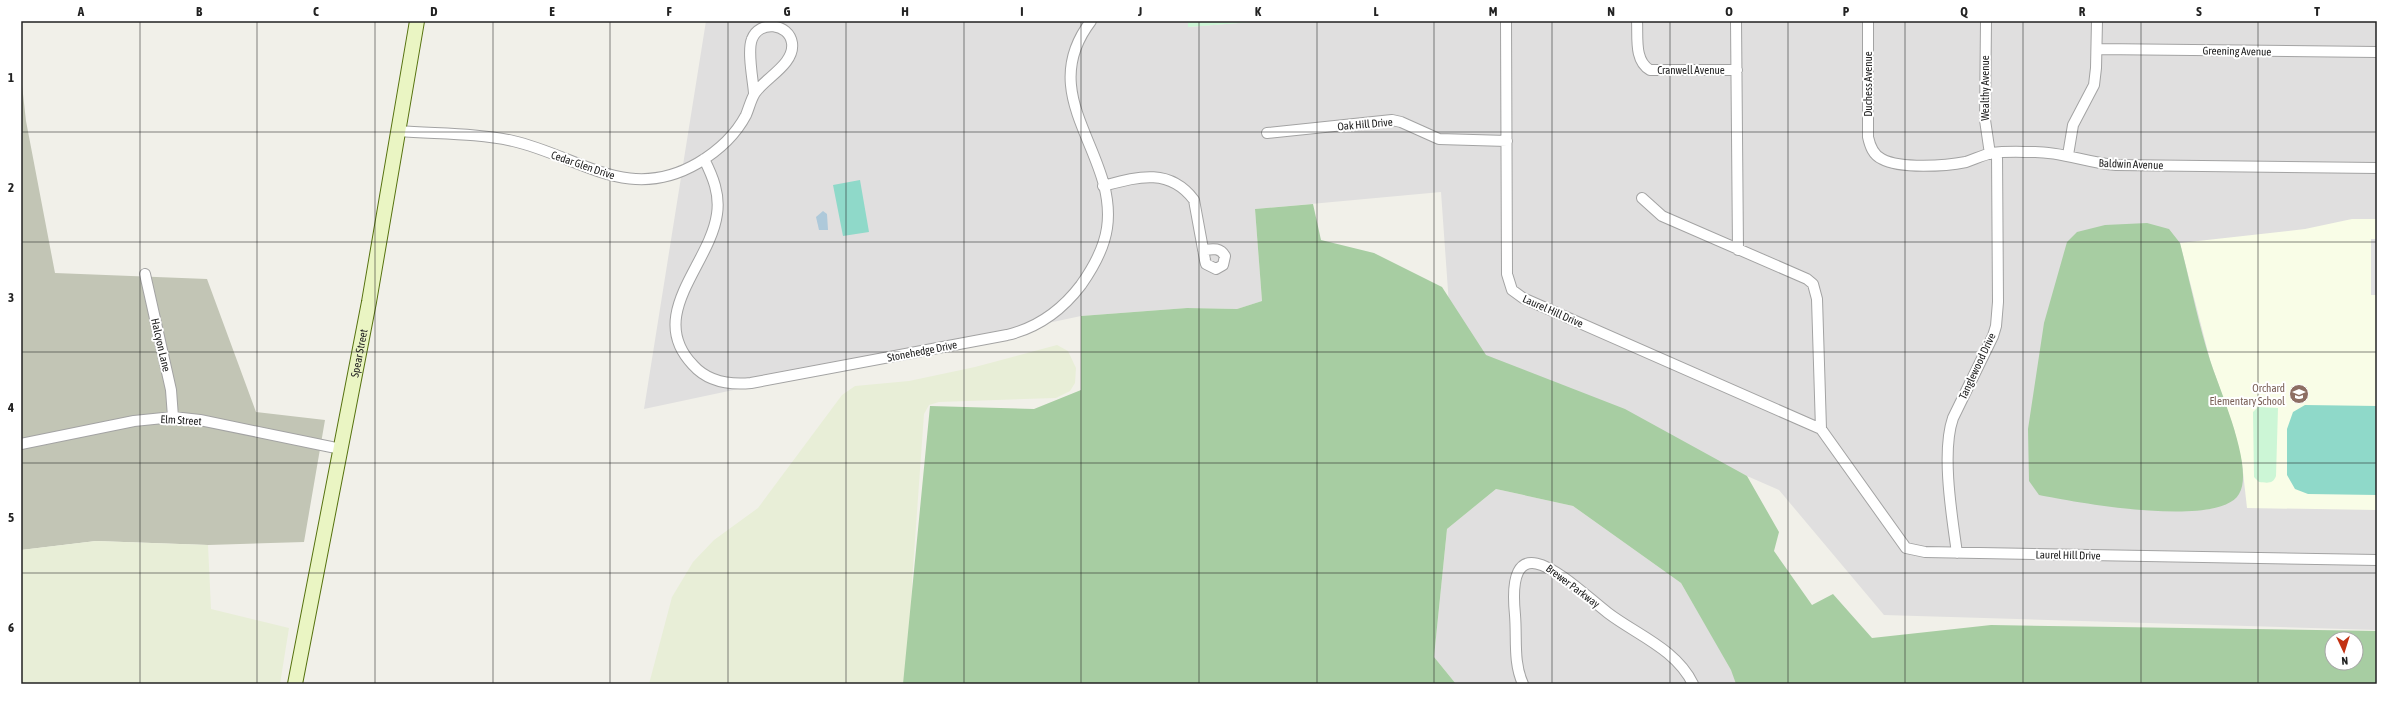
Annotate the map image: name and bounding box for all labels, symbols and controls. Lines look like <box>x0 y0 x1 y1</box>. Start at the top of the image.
text: A <box>77 4 85 19</box>
text: B <box>196 4 203 19</box>
text: C <box>313 4 319 19</box>
text: D <box>430 4 438 19</box>
text: E <box>549 4 555 19</box>
text: F <box>666 4 672 19</box>
text: G <box>784 4 791 19</box>
text: H <box>901 4 909 19</box>
text: I <box>1020 4 1024 19</box>
text: J <box>1137 4 1142 19</box>
text: K <box>1255 4 1262 19</box>
text: L <box>1373 4 1379 19</box>
text: M <box>1489 4 1498 19</box>
text: N <box>1607 4 1615 19</box>
text: O <box>1725 4 1733 19</box>
text: P <box>1843 4 1850 19</box>
text: Q <box>1960 4 1968 19</box>
text: R <box>2079 4 2086 19</box>
text: S <box>2196 4 2202 19</box>
text: T <box>2314 4 2320 19</box>
street label: Greening Avenue <box>2202 44 2272 58</box>
street label: Duchess Avenue <box>1862 51 1874 117</box>
street label: Wealthy Avenue <box>1979 55 1991 121</box>
street label: Cranwell Avenue <box>1657 64 1725 76</box>
text: 1 <box>8 70 14 85</box>
street label: Oak Hill Drive <box>1337 116 1393 132</box>
street label: Cedar Glen Drive <box>549 148 617 182</box>
street label: Baldwin Avenue <box>2098 157 2164 171</box>
text: 2 <box>8 180 14 195</box>
text: 3 <box>8 290 14 305</box>
street label: Laurel Hill Drive <box>1521 292 1585 330</box>
street label: Halcyon Lane <box>149 317 173 373</box>
street label: Spear Street <box>349 328 370 378</box>
street label: Tanglewood Drive <box>1956 331 1998 401</box>
street label: Stonehedge Drive <box>886 338 958 364</box>
place label: Orchard Elementary School <box>2209 382 2285 407</box>
school or university icon: Orchard Elementary School <box>2288 383 2310 405</box>
text: 4 <box>7 400 14 415</box>
street label: Elm Street <box>160 413 202 427</box>
text: 5 <box>8 510 14 525</box>
street label: Laurel Hill Drive <box>2035 548 2101 562</box>
street label: Brewer Parkway <box>1544 562 1603 610</box>
text: 6 <box>8 620 14 635</box>
north arrow <box>2324 631 2364 671</box>
text: N <box>2341 655 2348 667</box>

